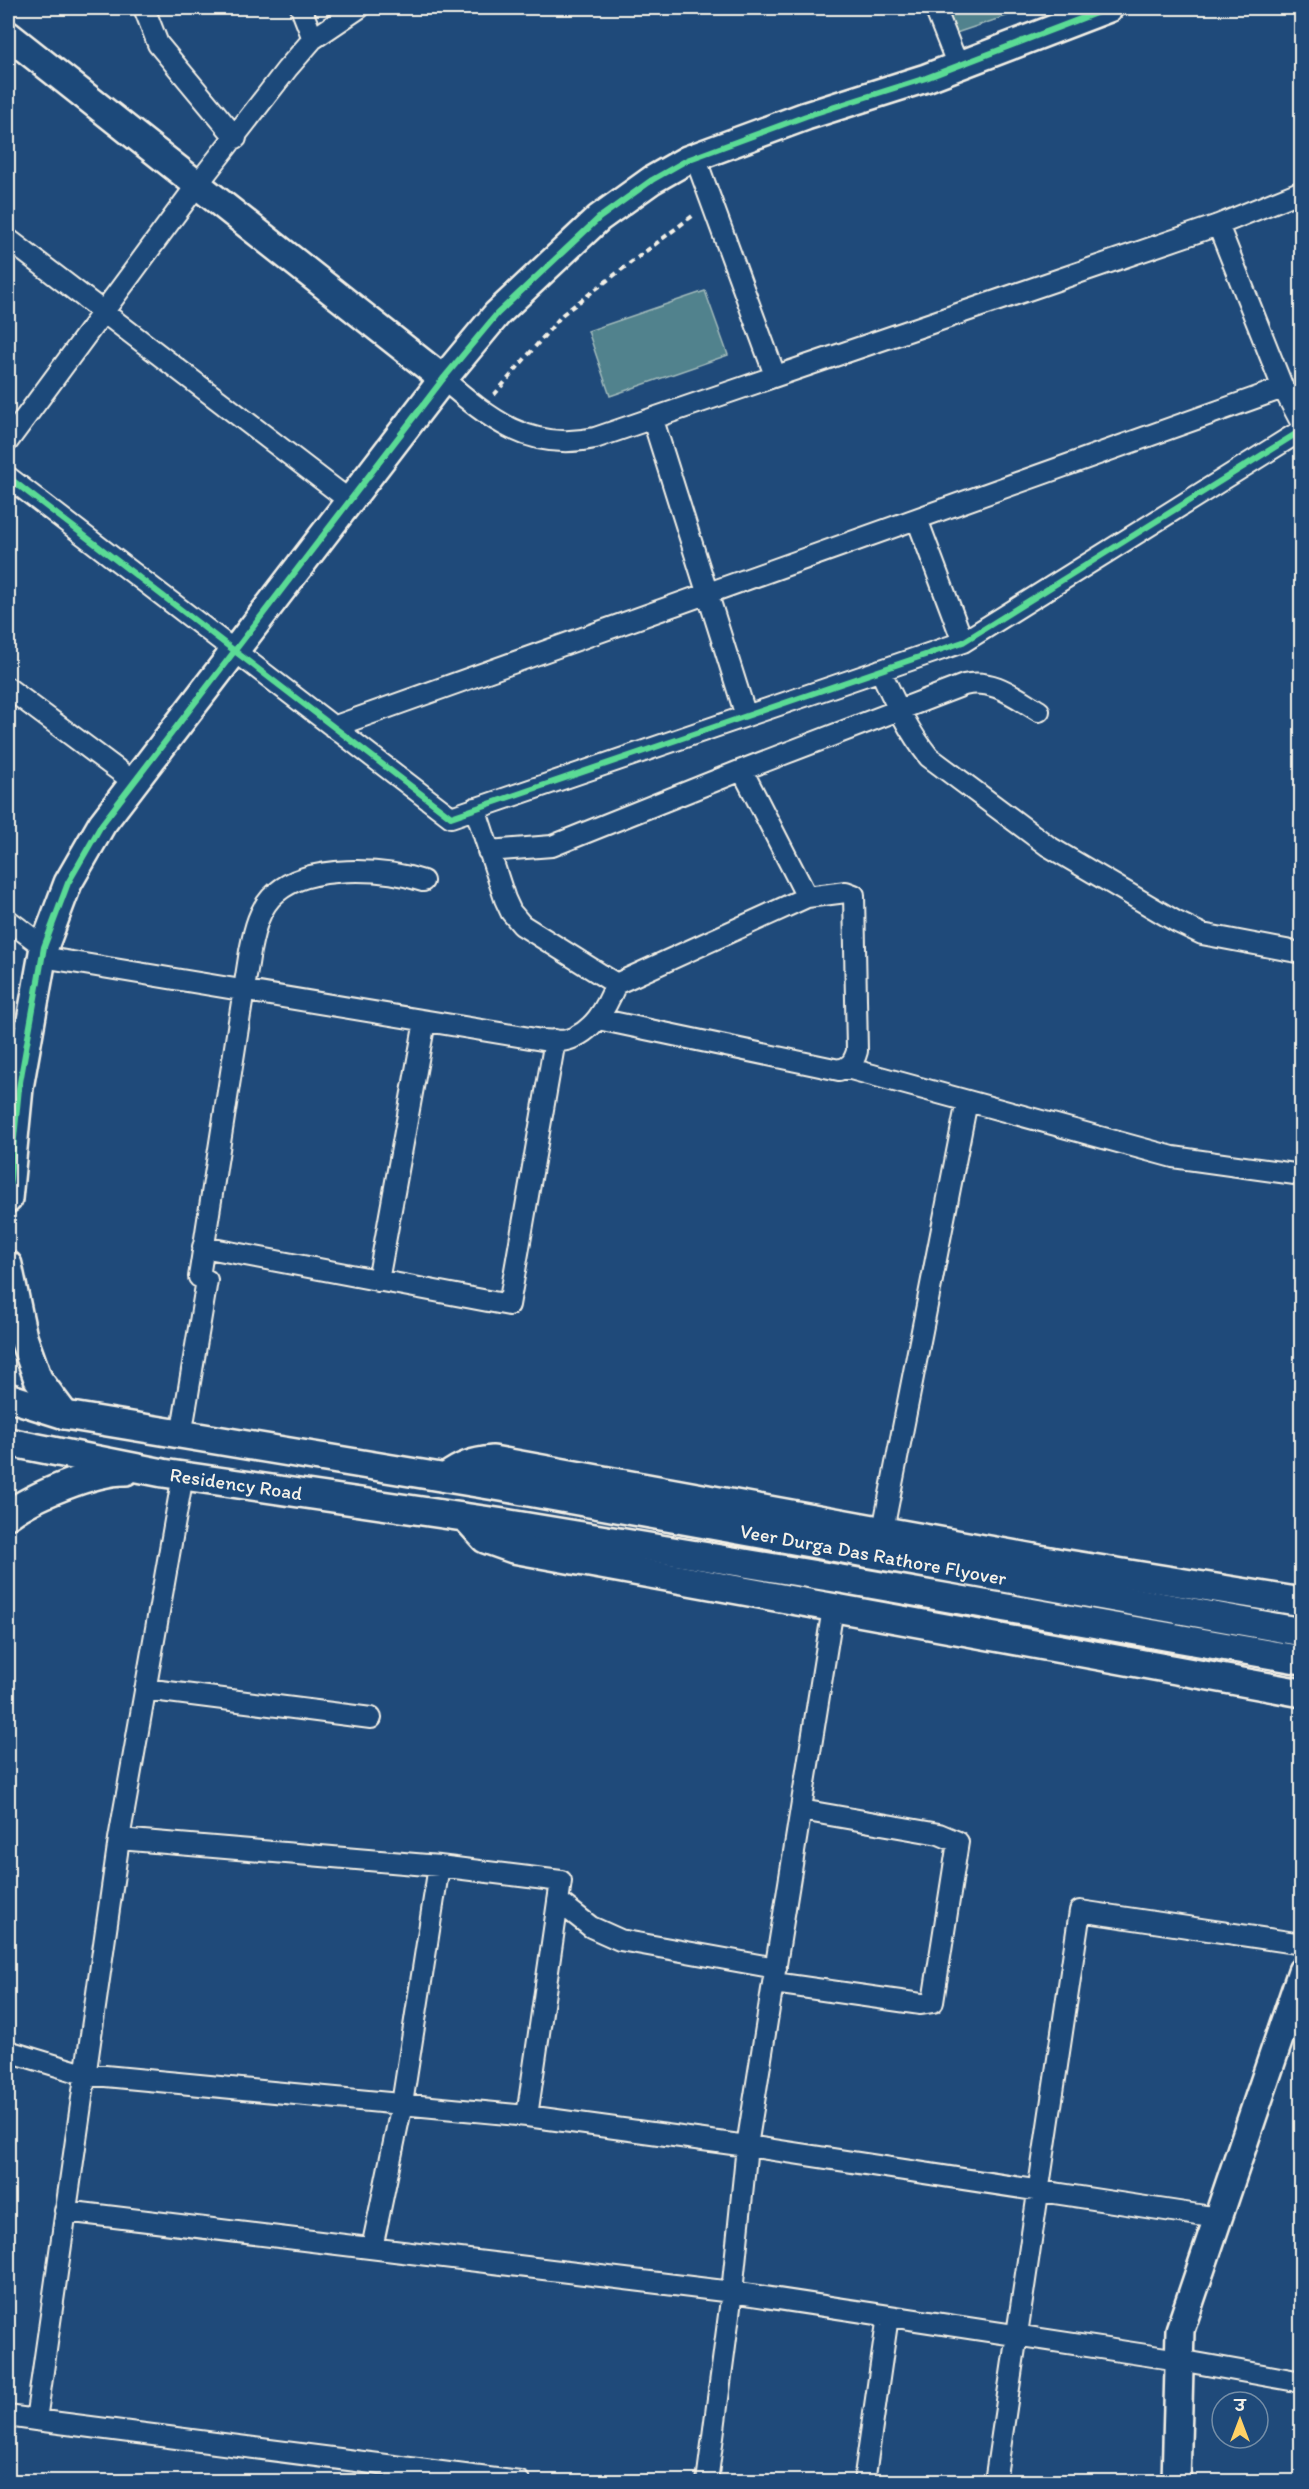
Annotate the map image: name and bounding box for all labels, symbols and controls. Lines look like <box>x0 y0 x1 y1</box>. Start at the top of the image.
street label: Residency Road <box>168 1462 304 1505</box>
street label: Veer Durga Das Rathore Flyover <box>738 1519 1009 1590</box>
north arrow <box>1210 2390 1270 2450</box>
text: उ <box>1233 2396 1247 2415</box>

